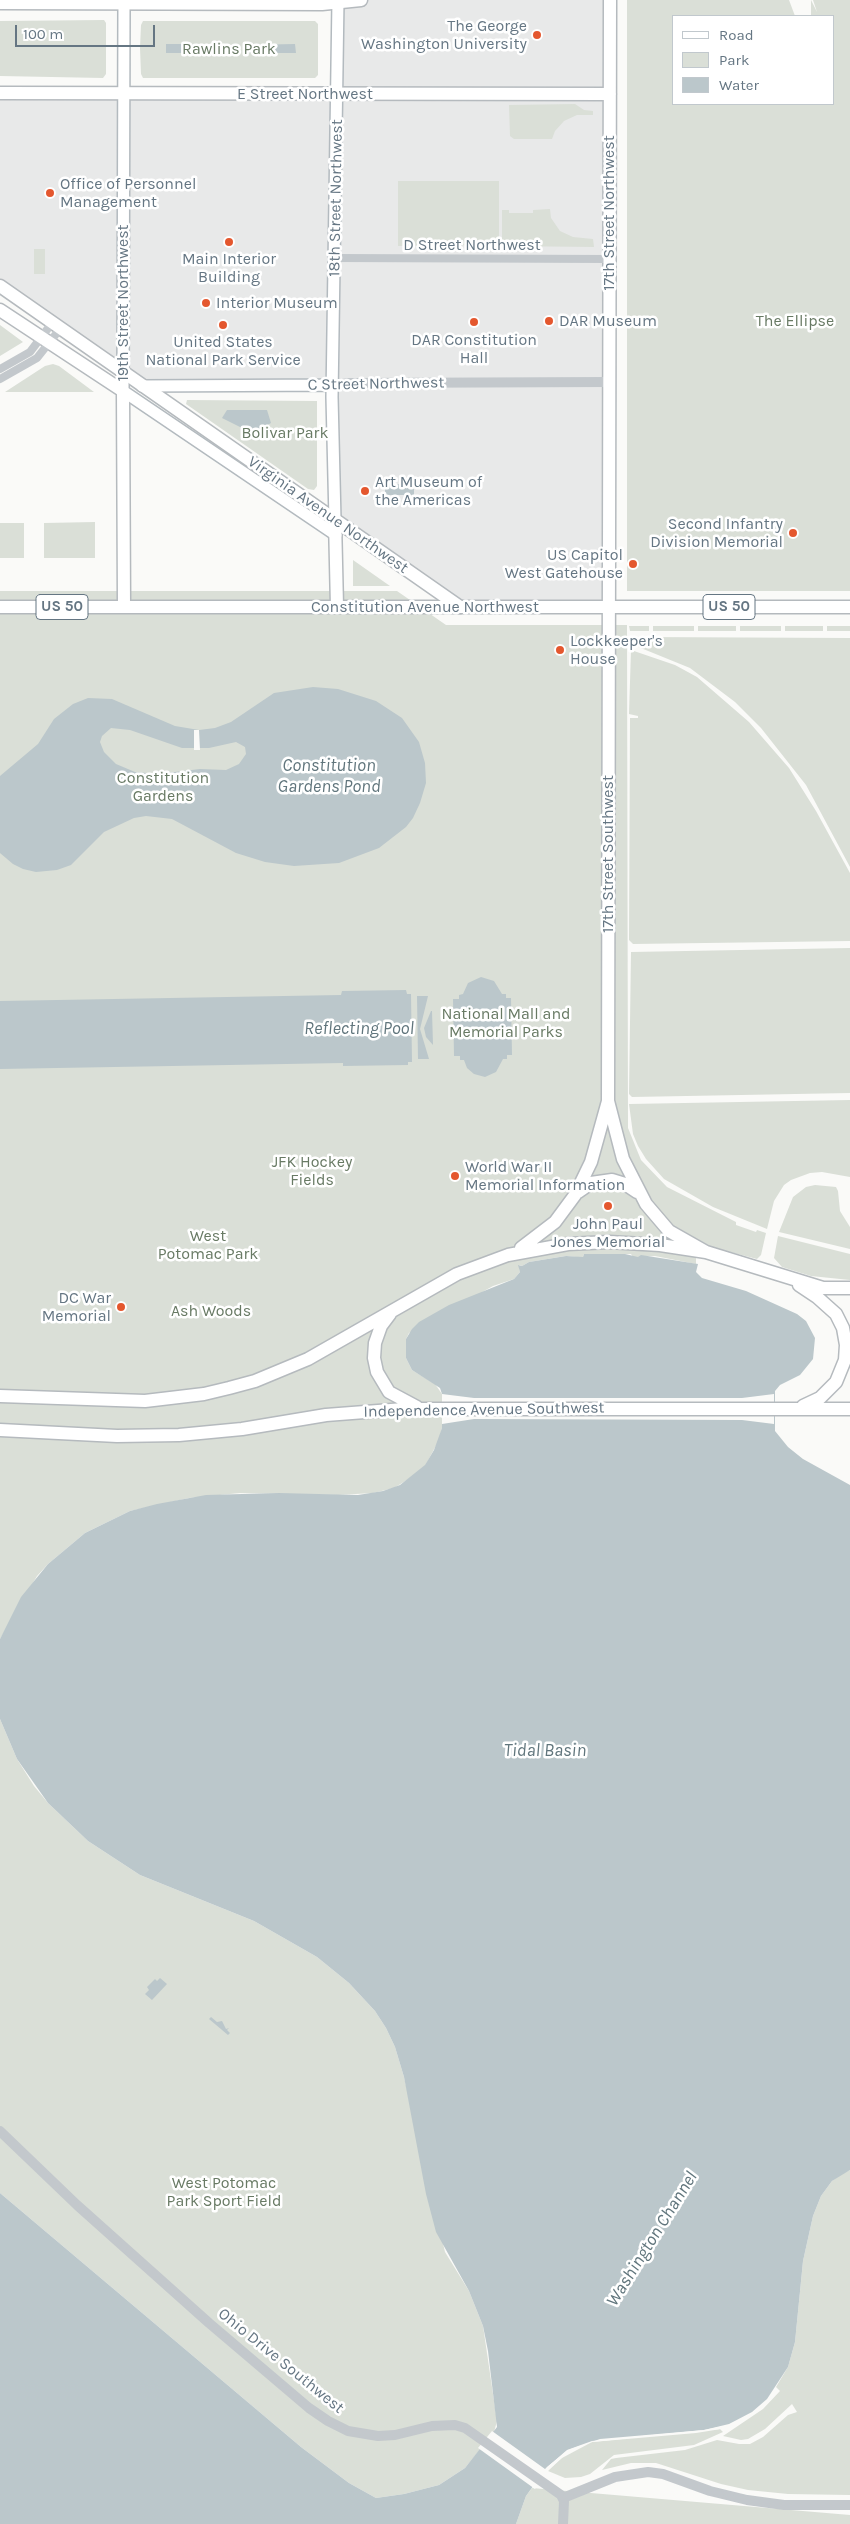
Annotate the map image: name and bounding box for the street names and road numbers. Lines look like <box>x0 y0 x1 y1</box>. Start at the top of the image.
street label: E Street Northwest <box>237 84 373 104</box>
street label: 18th Street Northwest <box>325 119 347 277</box>
street label: 17th Street Northwest <box>599 135 619 291</box>
street label: 19th Street Northwest <box>113 224 133 382</box>
street label: D Street Northwest <box>403 235 541 255</box>
street label: C Street Northwest <box>307 373 445 395</box>
street label: Virginia Avenue Northwest <box>244 452 412 578</box>
road number: US 50 <box>36 594 88 620</box>
road number: US 50 <box>703 594 755 620</box>
street label: Constitution Avenue Northwest <box>311 597 539 617</box>
street label: 17th Street Southwest <box>598 775 618 933</box>
street label: Independence Avenue Southwest <box>363 1398 605 1422</box>
street label: Ohio Drive Southwest <box>214 2304 348 2418</box>

